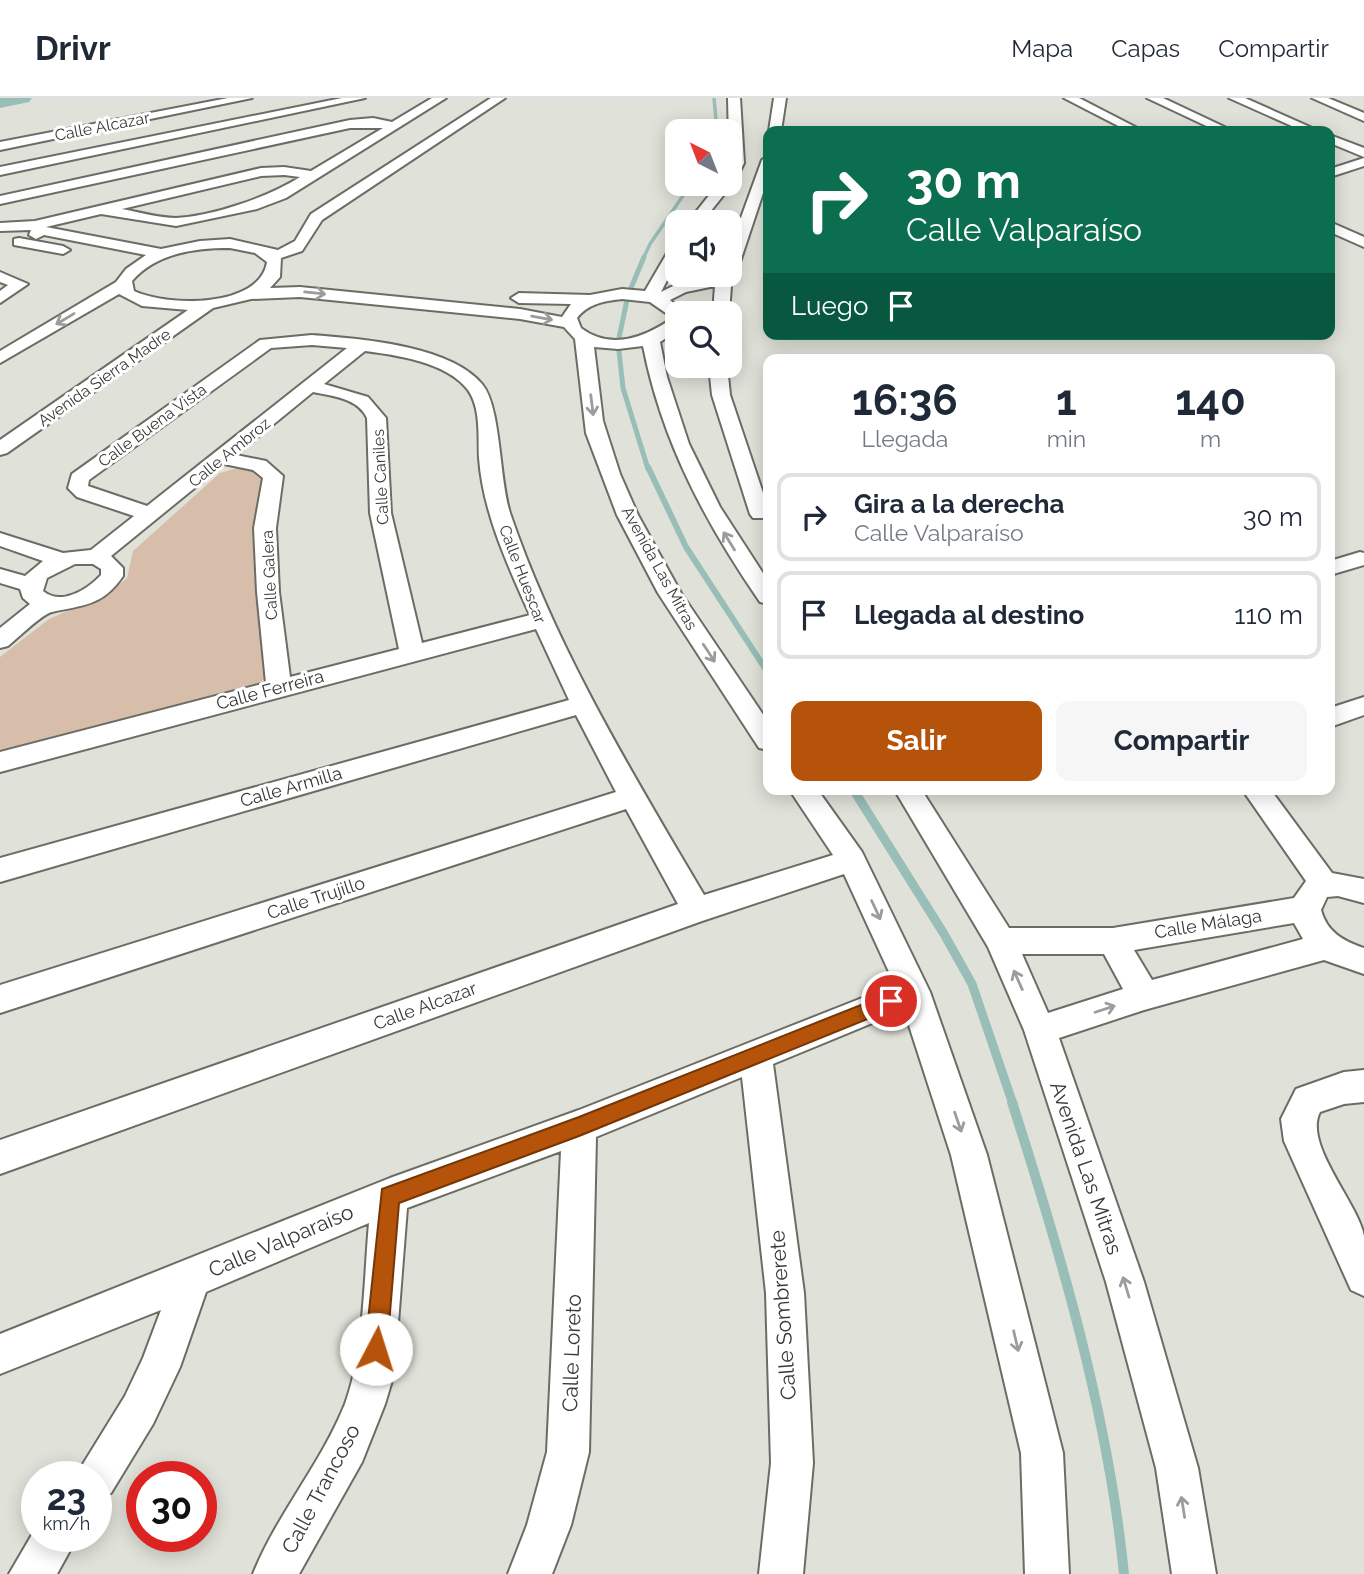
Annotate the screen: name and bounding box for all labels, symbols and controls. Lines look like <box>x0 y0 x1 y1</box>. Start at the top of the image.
text: Drivr <box>35 29 111 68</box>
text: Mapa <box>1011 34 1073 63</box>
text: Capas <box>1111 34 1180 63</box>
text: Compartir <box>1218 34 1329 63</box>
street label: Calle Alcazar <box>53 108 152 145</box>
north arrow <box>665 119 742 196</box>
map controls <box>665 119 742 378</box>
text: 30 m <box>906 152 1021 209</box>
icon: right <box>791 154 882 245</box>
button: sound <box>665 210 742 287</box>
text: Calle Valparaíso <box>906 211 1142 248</box>
one-way arrow <box>304 287 326 300</box>
icon: arrive <box>882 287 920 325</box>
text: Luego <box>791 291 868 321</box>
button: search <box>665 301 742 378</box>
one-way arrow <box>530 312 553 325</box>
one-way arrow <box>55 313 75 327</box>
street label: Avenida Sierra Madre <box>34 324 174 430</box>
text: 16:36 <box>852 376 958 425</box>
text: 1 <box>1056 376 1077 425</box>
text: 140 <box>1175 376 1246 425</box>
street label: Calle Buena Vista <box>94 380 210 471</box>
one-way arrow <box>585 393 598 416</box>
street label: Calle Ambroz <box>185 414 274 491</box>
text: Llegada <box>861 425 948 452</box>
text: min <box>1047 425 1086 452</box>
text: m <box>1200 425 1221 452</box>
street label: Calle Caniles <box>368 428 392 525</box>
text: Gira a la derecha <box>854 489 1064 519</box>
icon: right <box>795 498 833 536</box>
text: 30 m <box>1243 502 1303 532</box>
street label: Avenida Las Mitras <box>618 503 702 634</box>
text: Calle Valparaíso <box>854 519 1024 546</box>
street label: Calle Huescar <box>495 522 550 626</box>
street label: Calle Galera <box>258 529 281 620</box>
one-way arrow <box>722 531 736 551</box>
icon: arrive <box>795 596 833 634</box>
text: Llegada al destino <box>854 600 1084 630</box>
text: 110 m <box>1234 600 1303 630</box>
one-way arrow <box>701 643 716 662</box>
street label: Calle Ferreira <box>214 665 326 714</box>
button: Salir <box>791 701 1042 781</box>
button: Compartir <box>1056 701 1307 781</box>
street label: Calle Armilla <box>237 762 344 811</box>
street label: Calle Trujillo <box>264 872 368 923</box>
one-way arrow <box>869 899 883 920</box>
street label: Calle Málaga <box>1153 905 1263 942</box>
one-way arrow <box>1011 970 1024 991</box>
pin <box>861 971 921 1031</box>
street label: Calle Alcazar <box>370 977 480 1034</box>
icon: arrive <box>872 982 910 1020</box>
one-way arrow <box>1093 1001 1115 1014</box>
street label: Avenida Las Mitras <box>1045 1078 1128 1258</box>
one-way arrow <box>953 1110 965 1132</box>
street label: Calle Valparaíso <box>205 1199 357 1282</box>
street label: Calle Sombrerete <box>764 1229 801 1401</box>
one-way arrow <box>1119 1276 1132 1298</box>
street label: Calle Loreto <box>557 1294 586 1412</box>
position arrow <box>339 1312 413 1386</box>
one-way arrow <box>1011 1330 1024 1352</box>
street label: Calle Trancoso <box>276 1420 365 1558</box>
speed limit sign: 30 <box>126 1461 217 1552</box>
text: 23 <box>47 1477 86 1518</box>
one-way arrow <box>1177 1496 1190 1518</box>
text: km/h <box>43 1513 90 1534</box>

